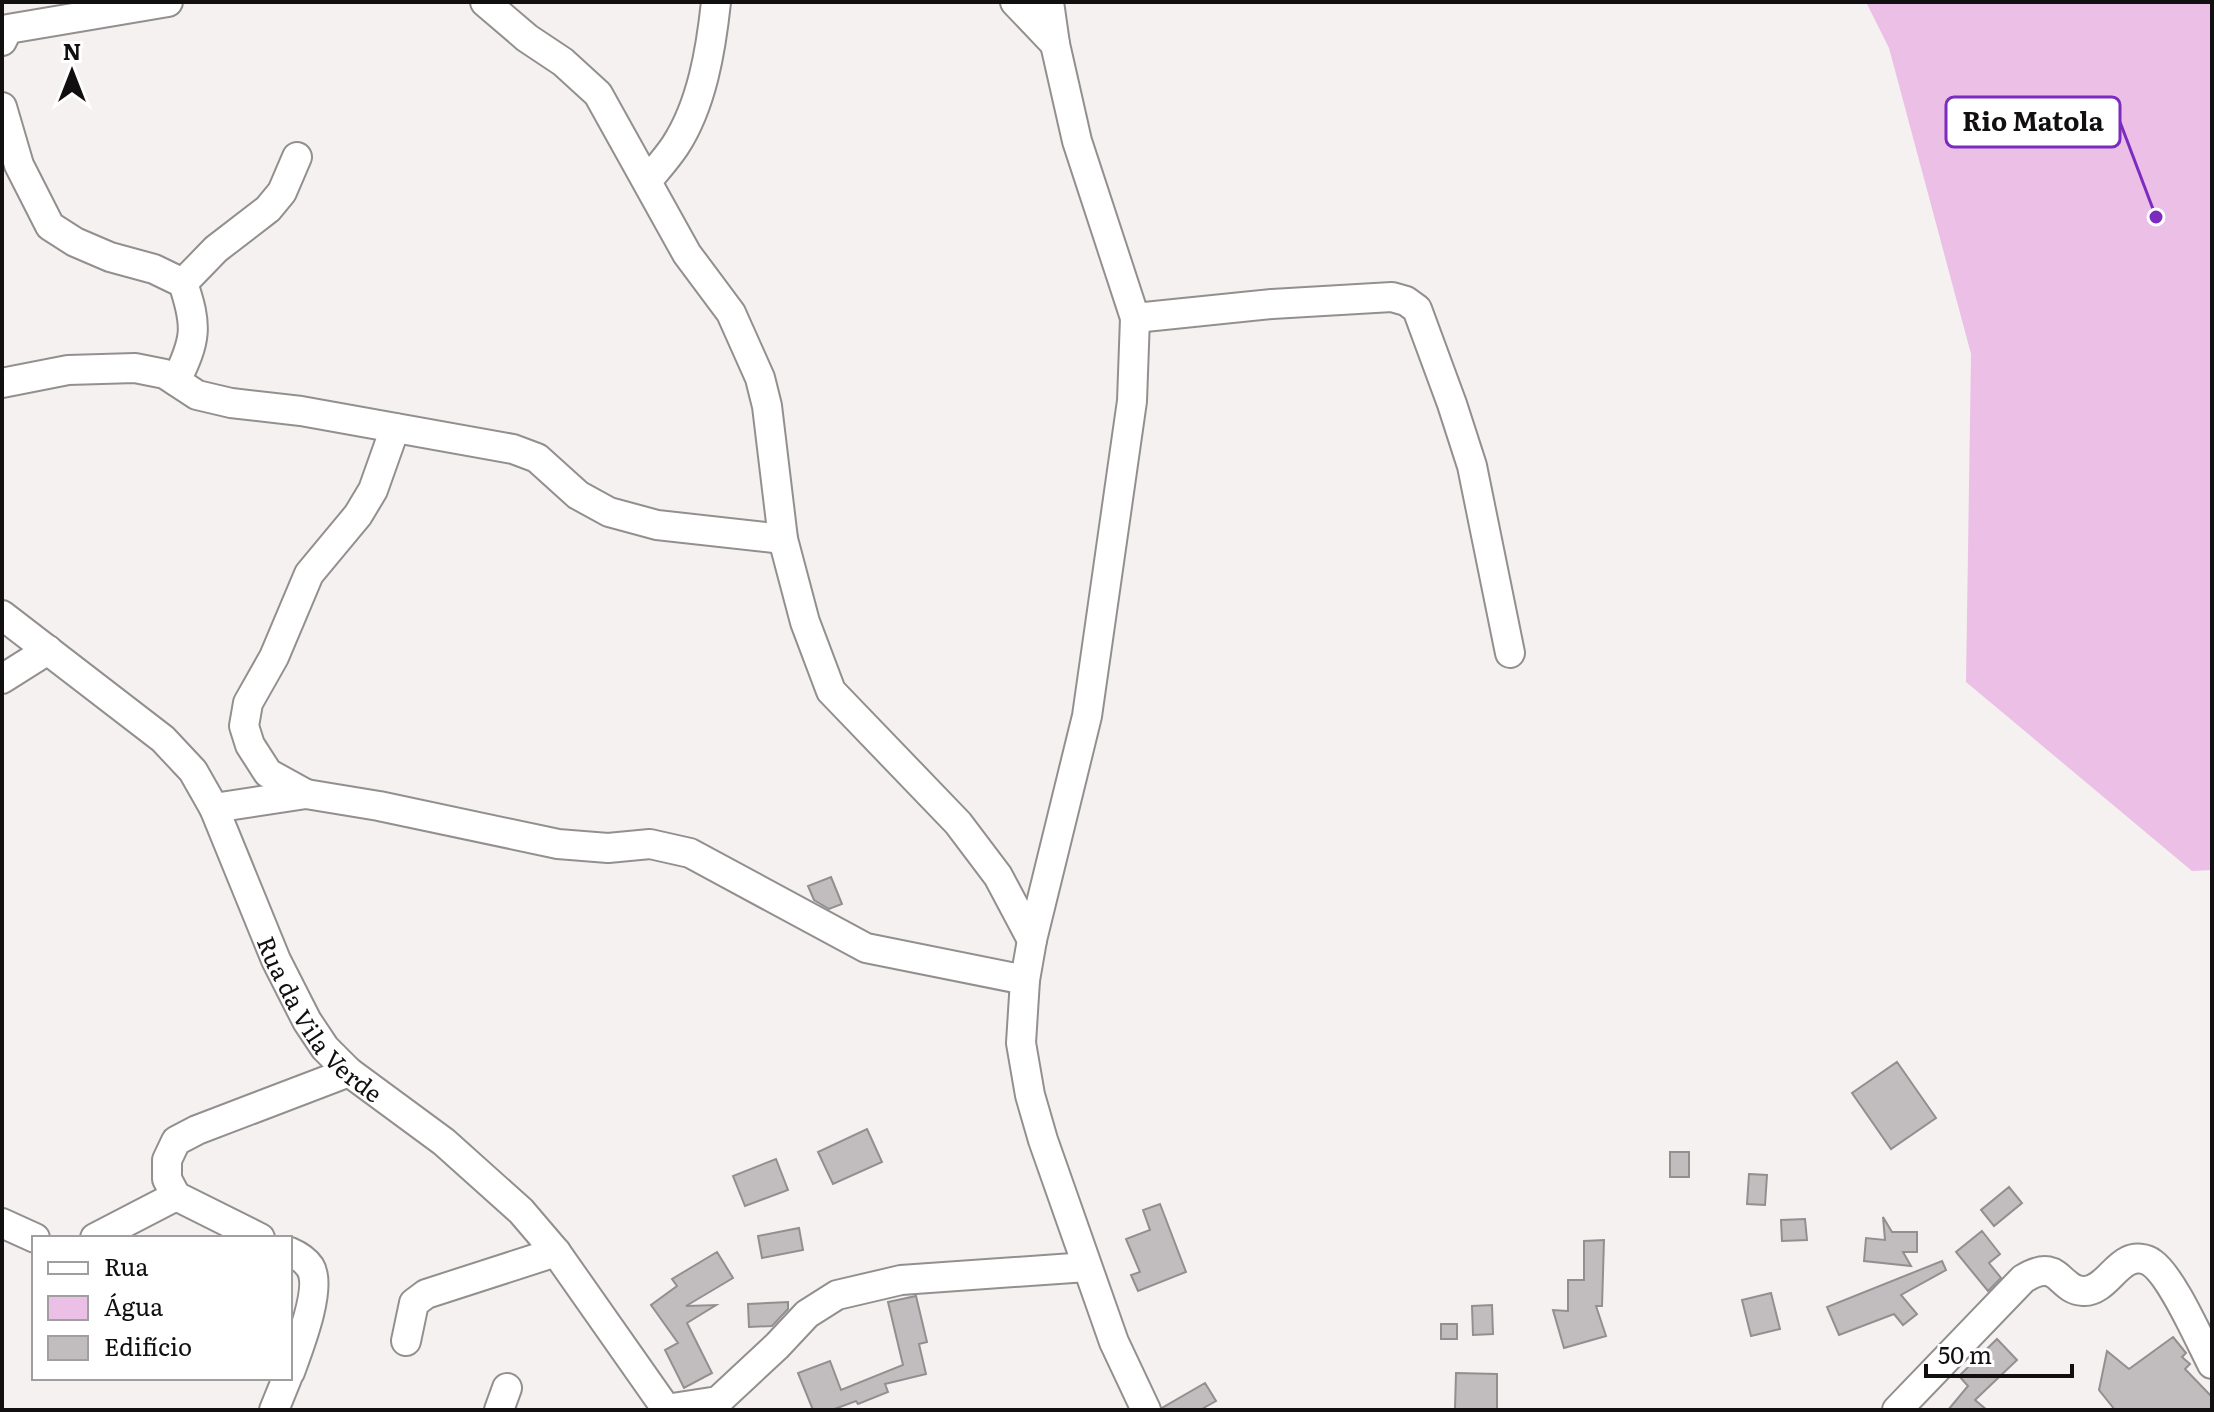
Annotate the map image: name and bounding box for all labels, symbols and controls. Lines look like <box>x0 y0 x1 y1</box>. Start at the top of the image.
north arrow <box>32 32 112 112</box>
text: N <box>63 34 81 67</box>
callout: Rio Matola <box>1946 97 2120 147</box>
text: Rio Matola <box>1962 100 2104 139</box>
street label: Rua da Vila Verde <box>250 930 391 1109</box>
legend <box>32 1236 292 1380</box>
text: Rua <box>104 1248 149 1283</box>
text: Água <box>104 1288 163 1323</box>
text: Edifício <box>104 1328 192 1363</box>
scale bar <box>1926 1328 2072 1378</box>
text: 50 m <box>1938 1336 1992 1371</box>

